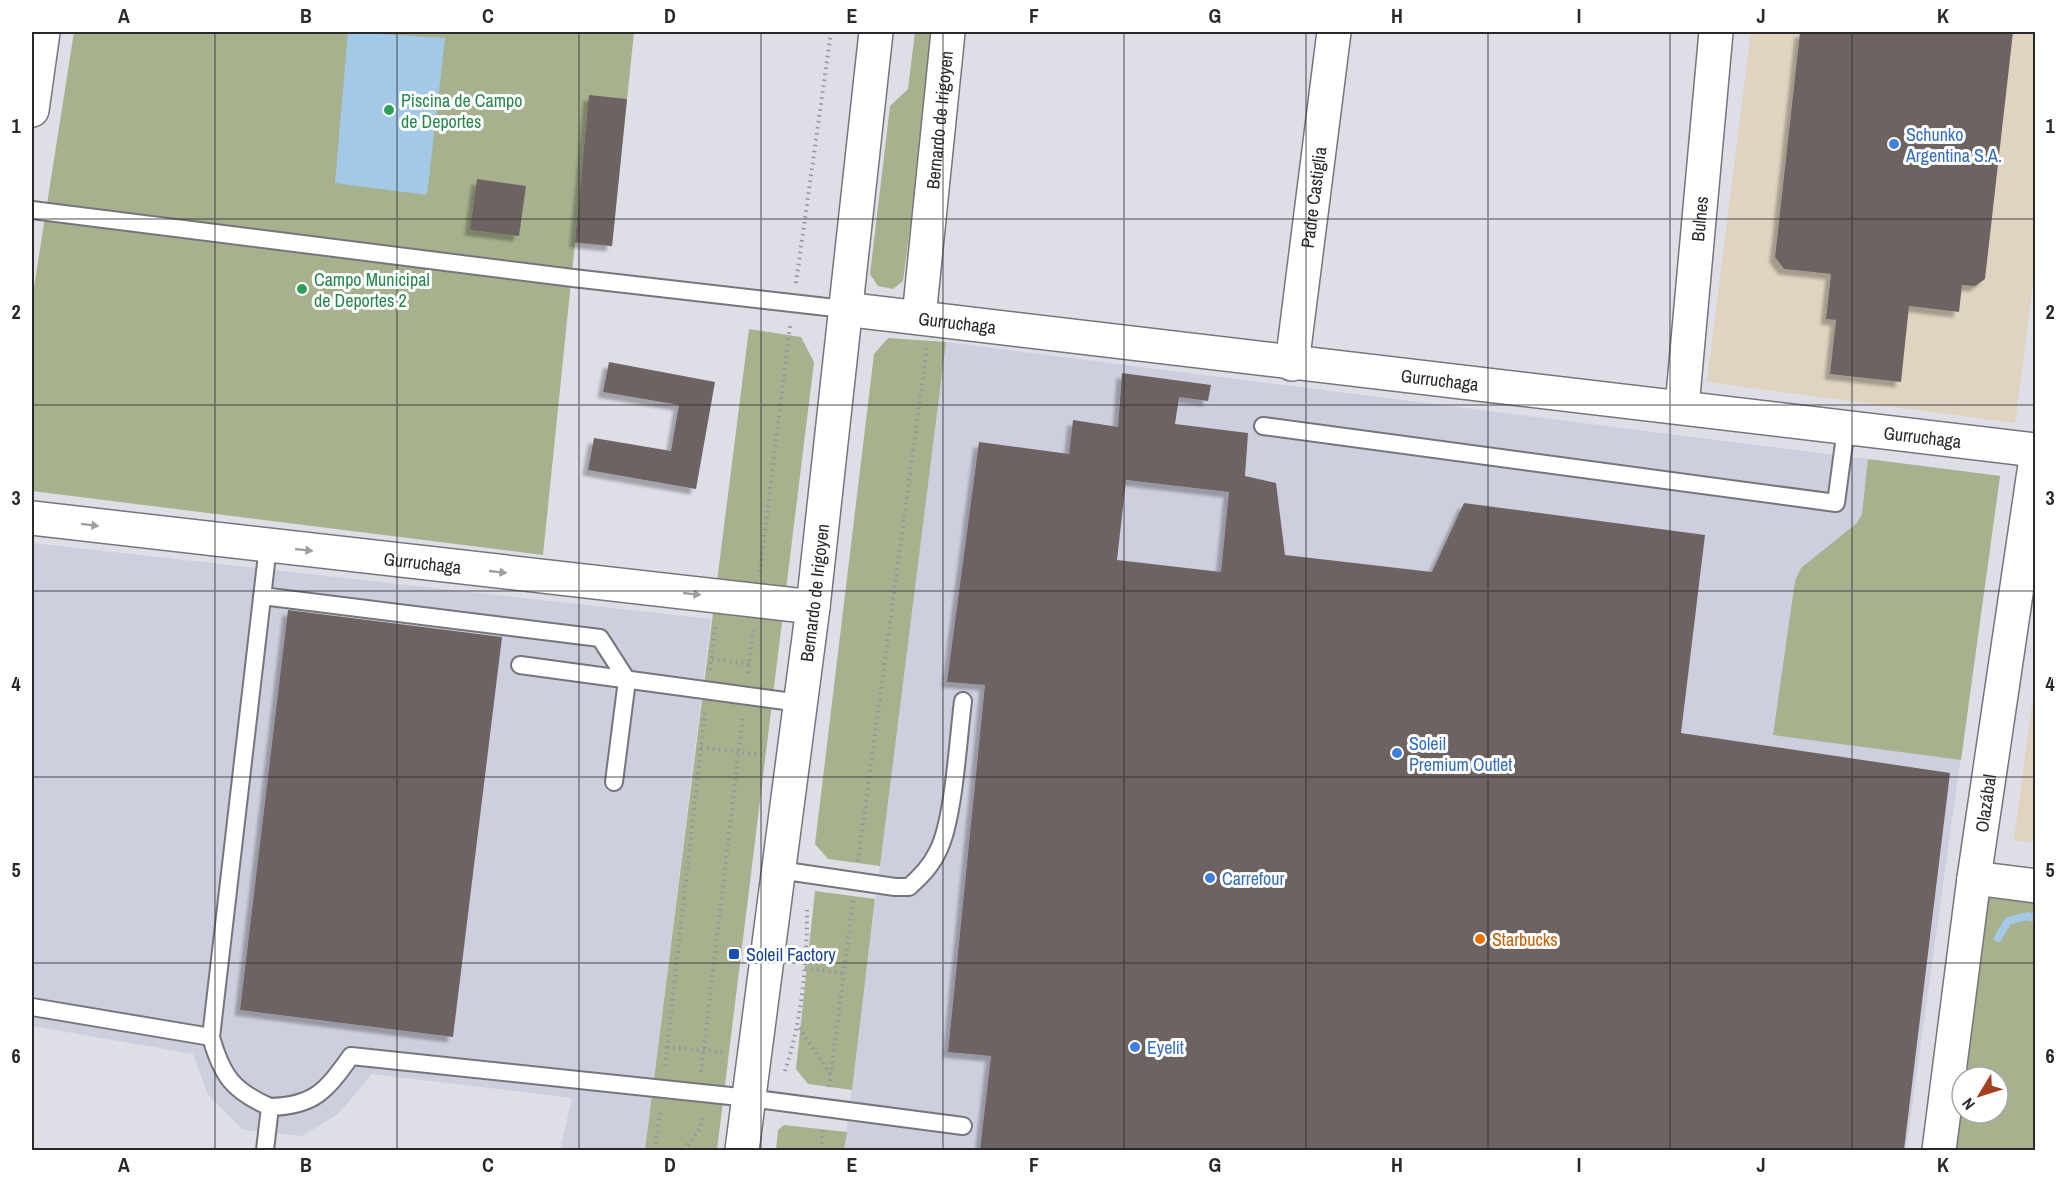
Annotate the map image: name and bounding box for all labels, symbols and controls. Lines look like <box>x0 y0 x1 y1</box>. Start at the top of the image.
text: A <box>118 2 130 29</box>
text: B <box>300 2 312 29</box>
text: C <box>482 2 494 29</box>
text: D <box>664 2 676 29</box>
text: E <box>847 2 858 29</box>
text: F <box>1029 2 1039 29</box>
text: G <box>1209 2 1221 29</box>
text: H <box>1391 2 1403 29</box>
text: I <box>1577 2 1581 29</box>
text: J <box>1756 2 1766 29</box>
text: K <box>1937 2 1949 29</box>
street label: Bernardo de Irigoyen <box>920 50 959 190</box>
place label: Piscina de Campo de Deportes <box>401 88 522 134</box>
marker: Piscina de Campo de Deportes <box>382 103 396 117</box>
text: 1 <box>11 112 21 139</box>
text: 1 <box>2045 112 2055 139</box>
place label: Schunko Argentina S.A. <box>1905 122 2002 168</box>
marker: Schunko Argentina S.A. <box>1887 137 1901 151</box>
street label: Padre Castiglia <box>1294 145 1332 249</box>
street label: Bulnes <box>1685 195 1714 242</box>
place label: Campo Municipal de Deportes 2 <box>314 267 430 313</box>
marker: Campo Municipal de Deportes 2 <box>295 282 309 296</box>
text: 2 <box>11 298 21 325</box>
text: 2 <box>2045 298 2055 325</box>
street label: Gurruchaga <box>917 305 997 339</box>
street label: Gurruchaga <box>1400 362 1480 396</box>
street label: Gurruchaga <box>1882 420 1963 454</box>
text: 3 <box>11 484 21 511</box>
text: 3 <box>2045 484 2055 511</box>
one-way arrow <box>80 520 99 530</box>
street label: Bernardo de Irigoyen <box>793 522 835 663</box>
one-way arrow <box>295 545 314 555</box>
street label: Gurruchaga <box>382 546 463 579</box>
one-way arrow <box>488 567 507 577</box>
one-way arrow <box>682 589 701 598</box>
text: 4 <box>11 670 21 697</box>
text: 4 <box>2045 670 2055 697</box>
place label: Soleil Premium Outlet <box>1409 731 1512 777</box>
marker: Soleil Premium Outlet <box>1390 746 1404 760</box>
street label: Olazábal <box>1968 772 2002 834</box>
text: 5 <box>11 856 21 883</box>
text: 5 <box>2045 856 2055 883</box>
place label: Carrefour <box>1222 866 1284 891</box>
marker: Carrefour <box>1203 871 1217 885</box>
place label: Starbucks <box>1492 927 1558 952</box>
marker: Starbucks <box>1473 932 1487 946</box>
place label: Soleil Factory <box>746 942 836 967</box>
marker: Soleil Factory <box>727 947 741 961</box>
place label: Eyelit <box>1147 1035 1184 1060</box>
marker: Eyelit <box>1128 1040 1142 1054</box>
text: 6 <box>11 1042 21 1069</box>
text: 6 <box>2045 1042 2055 1069</box>
north arrow <box>1950 1065 2010 1125</box>
text: N <box>1957 1094 1980 1115</box>
text: A <box>118 1151 130 1178</box>
text: B <box>300 1151 312 1178</box>
text: C <box>482 1151 494 1178</box>
text: D <box>664 1151 676 1178</box>
text: E <box>847 1151 858 1178</box>
text: F <box>1029 1151 1039 1178</box>
text: G <box>1209 1151 1221 1178</box>
text: H <box>1391 1151 1403 1178</box>
text: I <box>1577 1151 1581 1178</box>
text: J <box>1756 1151 1766 1178</box>
text: K <box>1937 1151 1949 1178</box>

